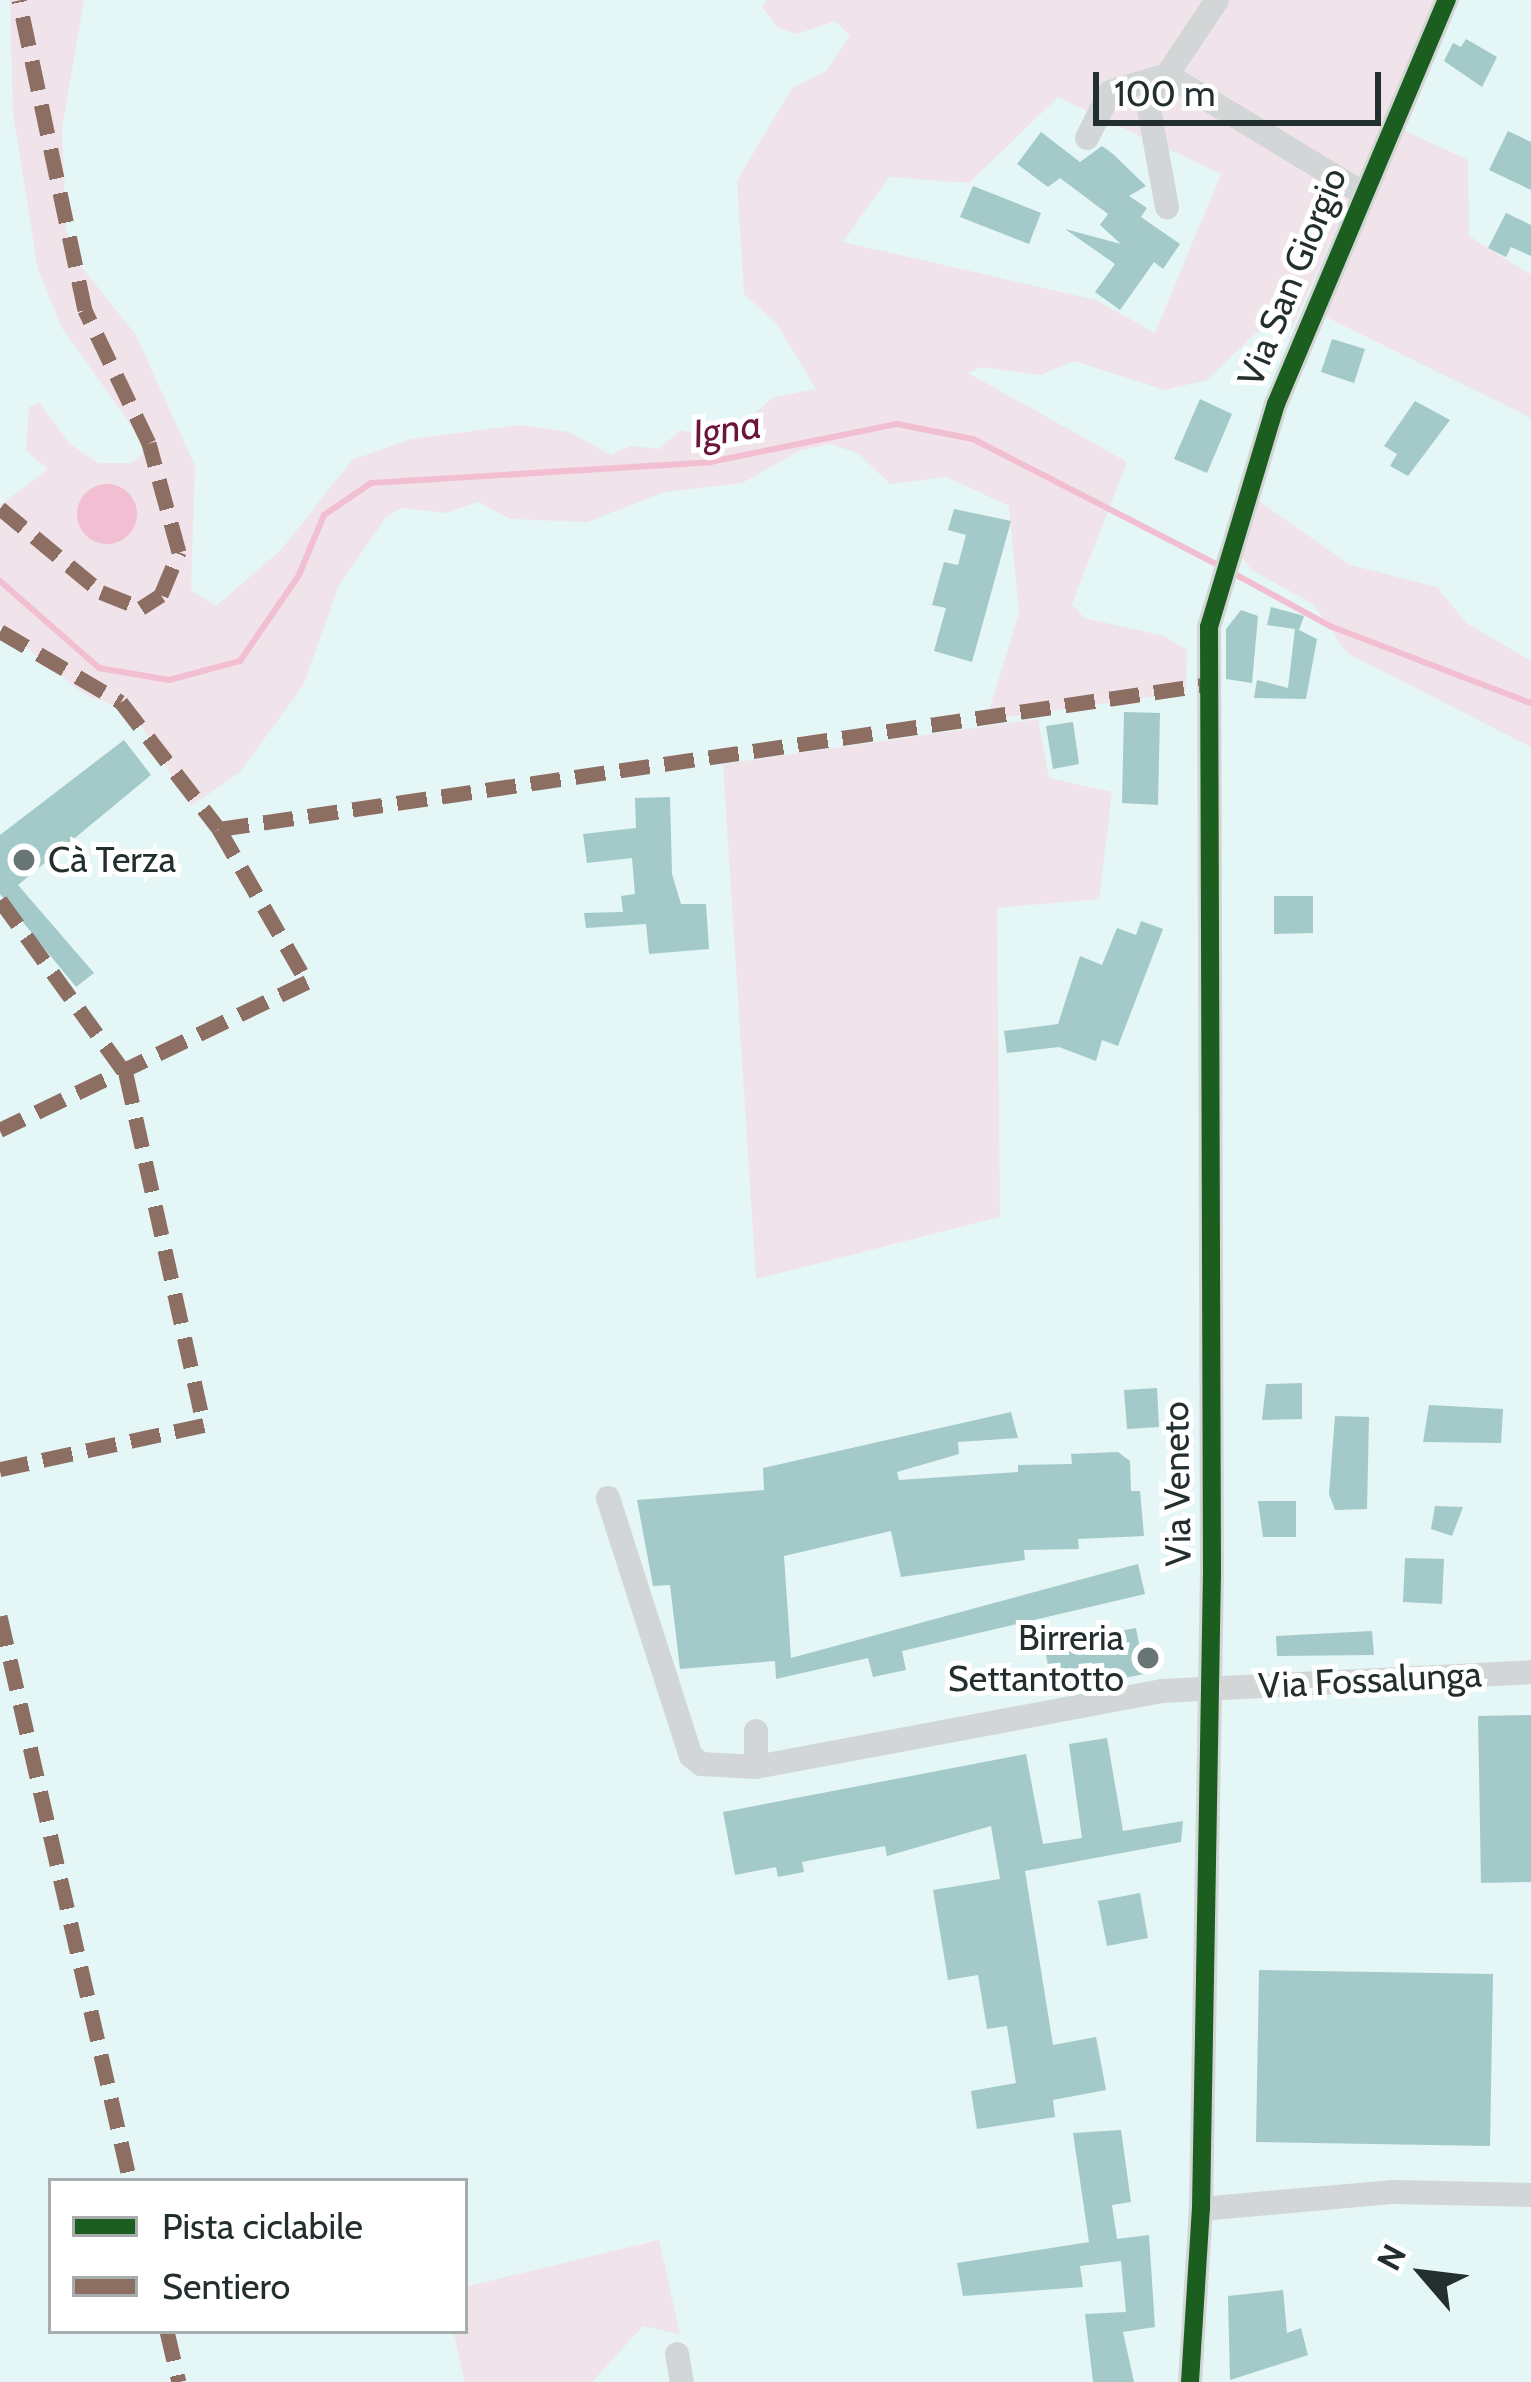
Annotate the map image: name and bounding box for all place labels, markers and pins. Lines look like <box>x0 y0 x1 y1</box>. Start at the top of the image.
place label: Cà Terza <box>48 838 176 882</box>
marker: Cà Terza <box>11 847 37 873</box>
place label: Birreria Settantotto <box>948 1615 1124 1700</box>
marker: Birreria Settantotto <box>1135 1645 1161 1671</box>

